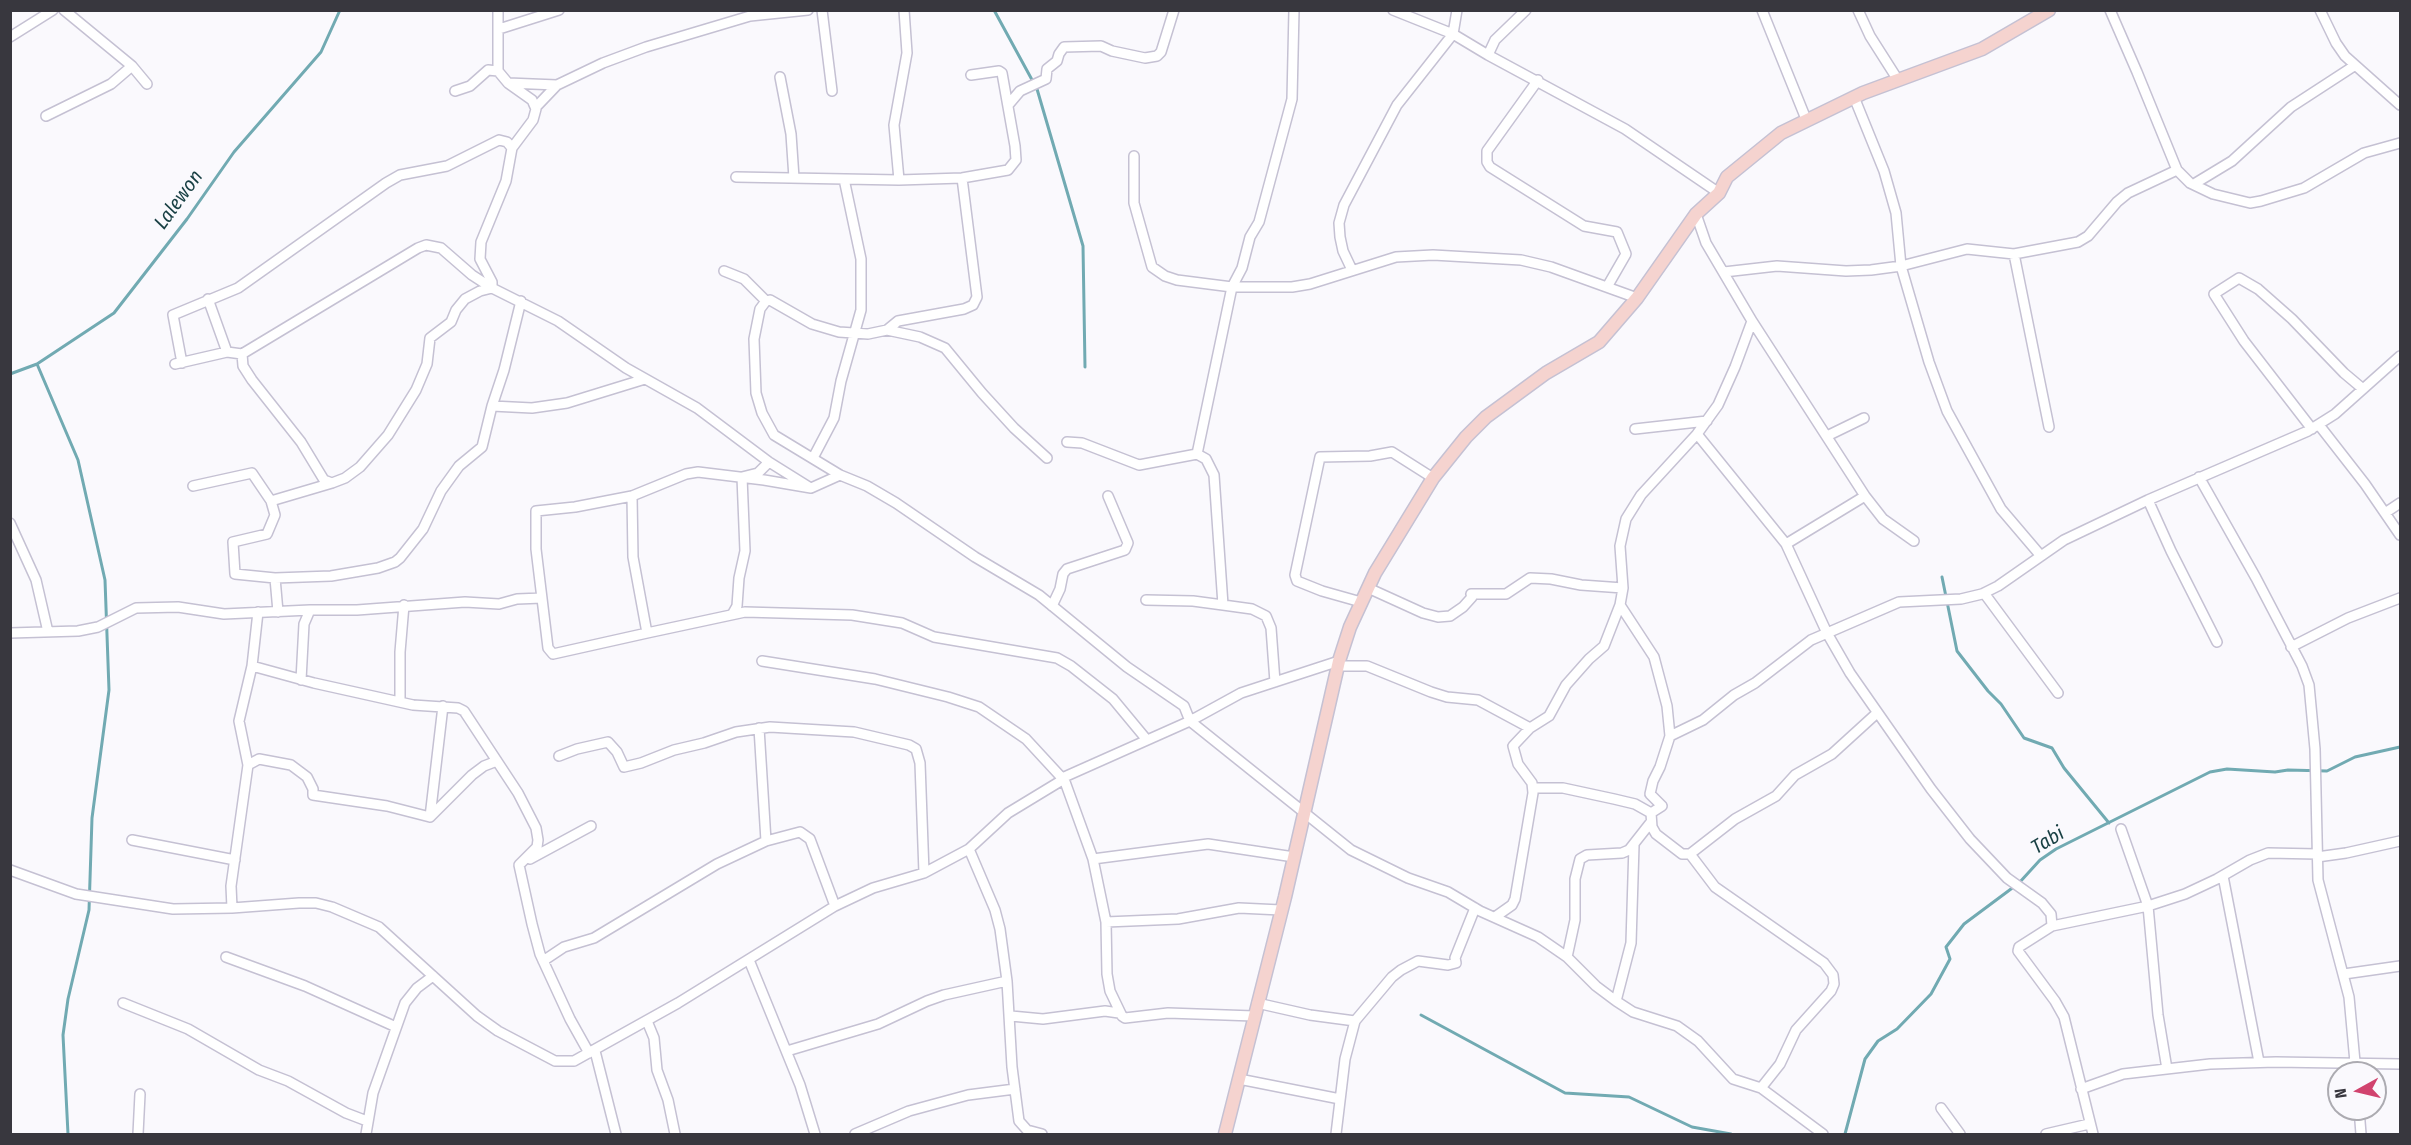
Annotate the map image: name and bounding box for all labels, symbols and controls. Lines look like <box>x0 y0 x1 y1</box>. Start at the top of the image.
water label: Lalewon <box>150 166 208 234</box>
water label: Tabi <box>2027 822 2069 860</box>
north arrow <box>2327 1061 2387 1121</box>
text: N <box>2331 1087 2351 1099</box>

